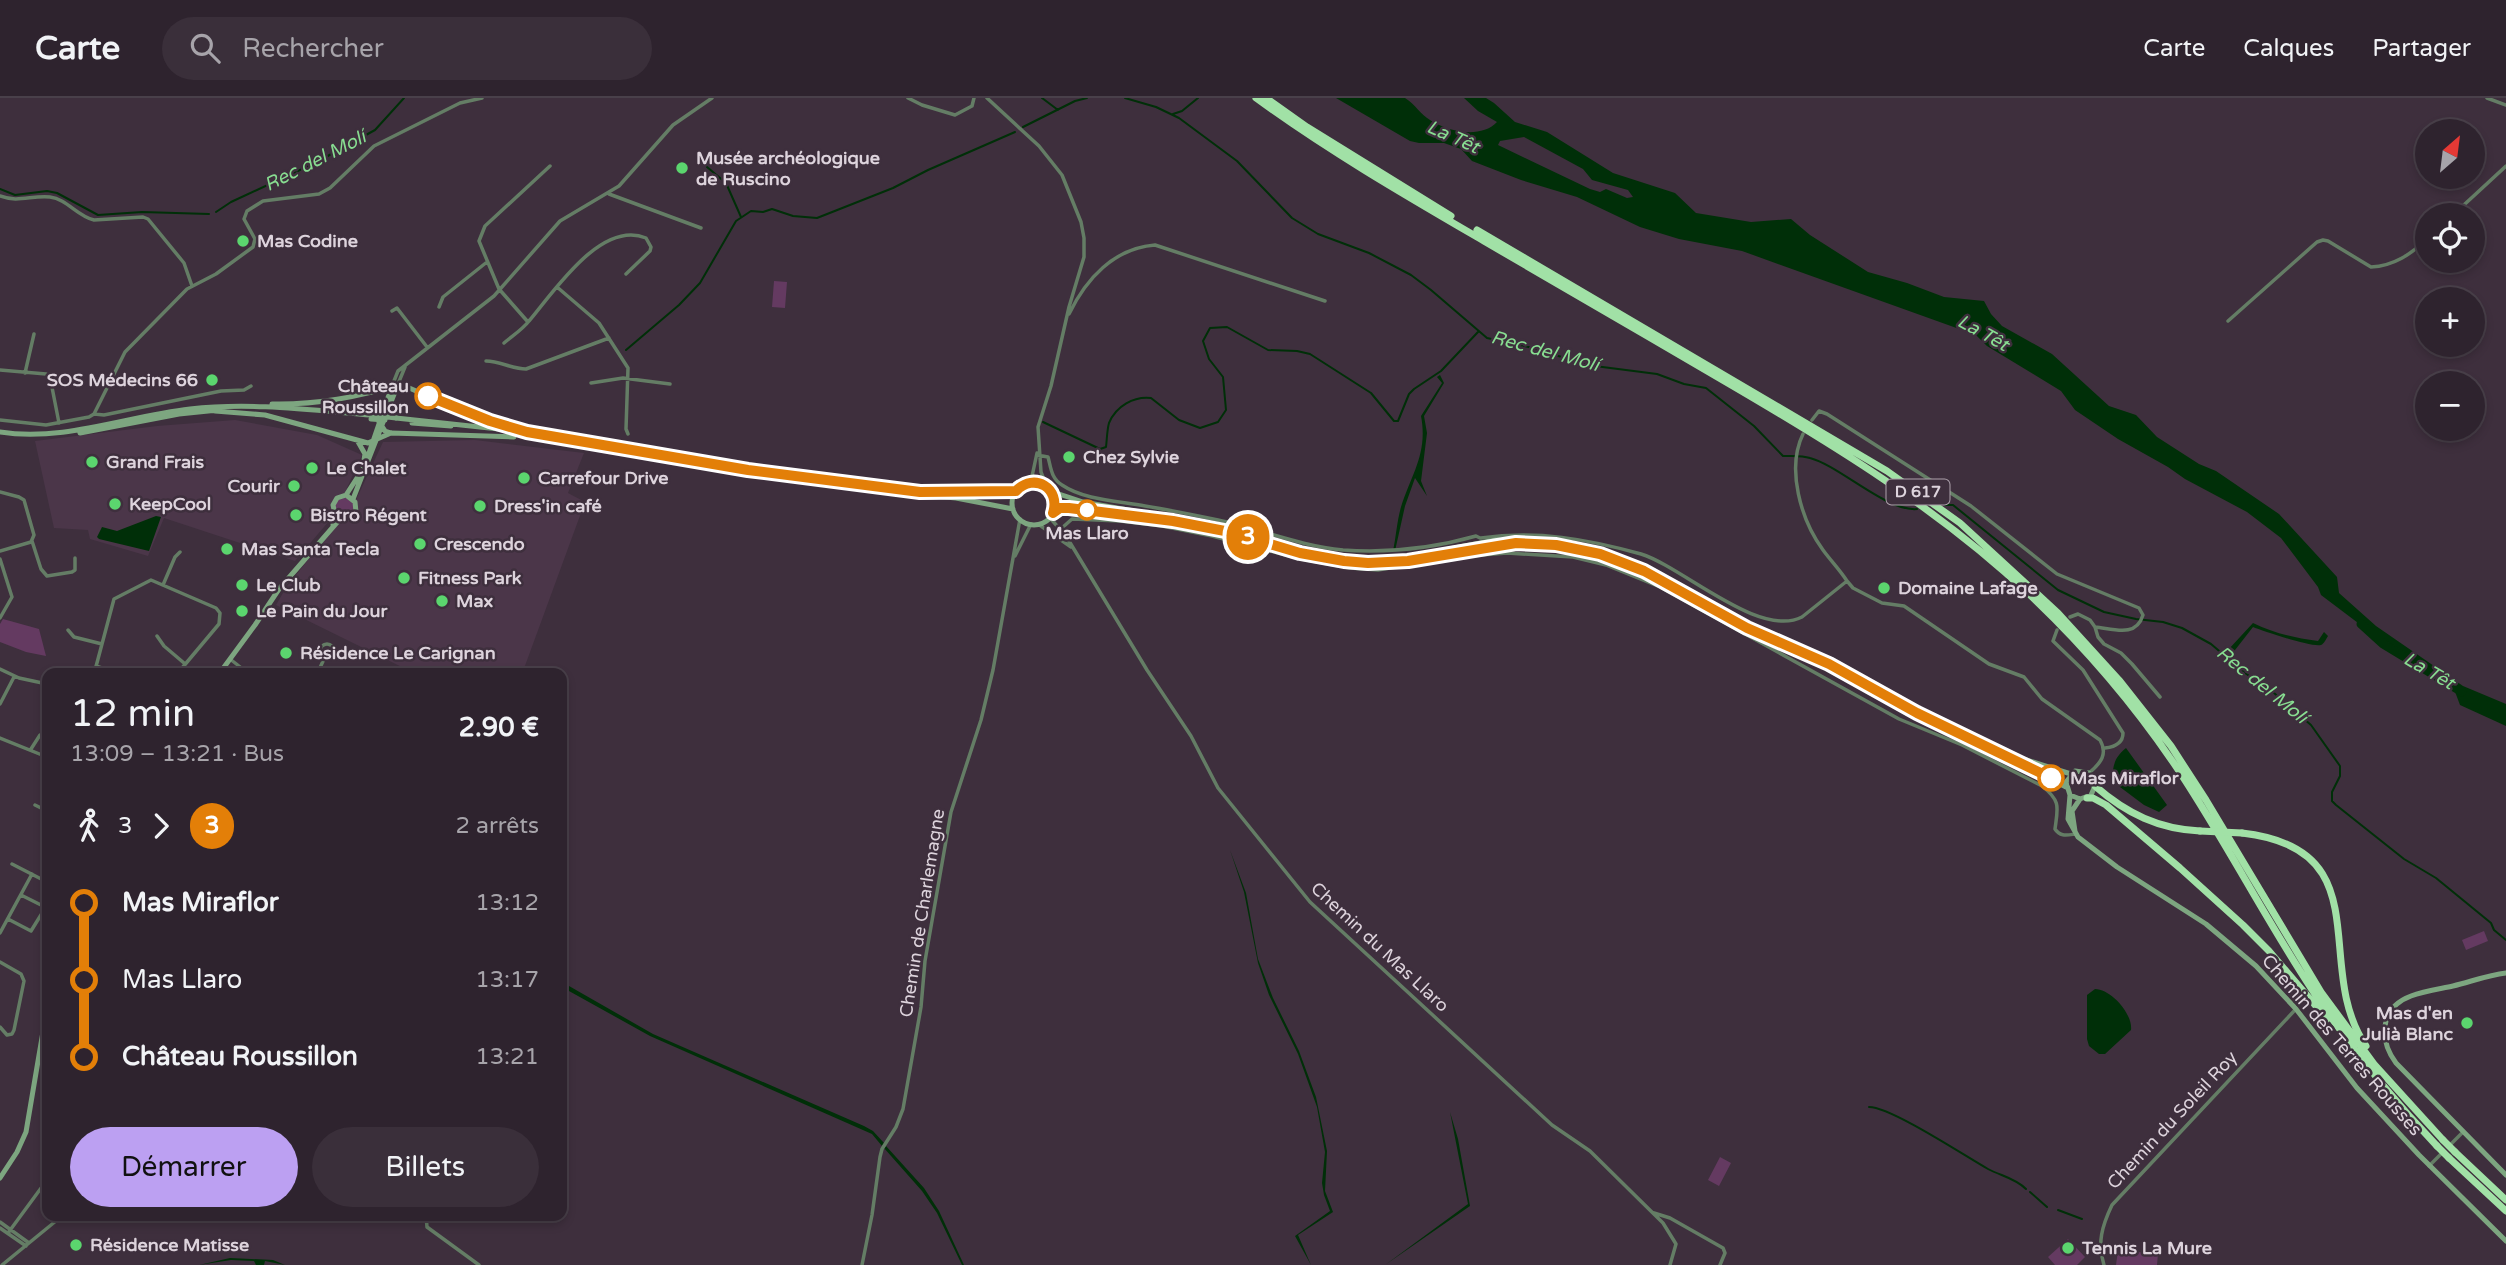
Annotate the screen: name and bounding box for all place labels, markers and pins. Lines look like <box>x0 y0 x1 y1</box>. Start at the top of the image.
place label: Musée archéologique de Ruscino <box>696 147 880 190</box>
marker: Musée archéologique de Ruscino <box>674 160 690 176</box>
place label: Mas Codine <box>257 230 358 252</box>
marker: Mas Codine <box>235 233 251 249</box>
place label: SOS Médecins 66 <box>47 369 198 391</box>
marker: SOS Médecins 66 <box>204 372 220 388</box>
place label: Château Roussillon <box>322 375 409 418</box>
marker: Château Roussillon <box>415 383 441 409</box>
place label: Chez Sylvie <box>1083 446 1179 468</box>
marker: Chez Sylvie <box>1061 449 1077 465</box>
place label: Grand Frais <box>106 451 205 473</box>
marker: Grand Frais <box>84 454 100 470</box>
place label: Le Chalet <box>326 457 406 479</box>
marker: Le Chalet <box>304 460 320 476</box>
place label: Carrefour Drive <box>538 467 669 489</box>
marker: Carrefour Drive <box>516 470 532 486</box>
place label: Courir <box>228 475 281 497</box>
marker: Courir <box>286 478 302 494</box>
place label: KeepCool <box>129 493 211 515</box>
place label: Dress'in café <box>494 495 602 517</box>
marker: KeepCool <box>107 496 123 512</box>
marker: Dress'in café <box>472 498 488 514</box>
marker: Mas Llaro <box>1077 500 1097 520</box>
place label: Bistro Régent <box>310 504 427 526</box>
marker: Bistro Régent <box>288 507 304 523</box>
place label: Mas Llaro <box>1045 522 1129 544</box>
place label: Crescendo <box>434 533 525 555</box>
marker: Crescendo <box>412 536 428 552</box>
place label: Mas Santa Tecla <box>241 538 380 560</box>
marker: Mas Santa Tecla <box>219 541 235 557</box>
place label: Fitness Park <box>418 567 522 589</box>
marker: Fitness Park <box>396 570 412 586</box>
place label: Le Club <box>256 574 321 596</box>
marker: Le Club <box>234 577 250 593</box>
place label: Domaine Lafage <box>1898 577 2038 599</box>
marker: Domaine Lafage <box>1876 580 1892 596</box>
place label: Max <box>456 590 494 612</box>
marker: Max <box>434 593 450 609</box>
place label: Le Pain du Jour <box>256 600 388 622</box>
marker: Le Pain du Jour <box>234 603 250 619</box>
place label: Résidence Le Carignan <box>300 642 496 664</box>
marker: Résidence Le Carignan <box>278 645 294 661</box>
marker: Mas Miraflor <box>2038 765 2064 791</box>
place label: Mas Miraflor <box>2070 767 2180 789</box>
place label: Mas d'en Julià Blanc <box>2361 1002 2453 1045</box>
marker: Mas d'en Julià Blanc <box>2459 1015 2475 1031</box>
place label: Résidence Matisse <box>90 1234 249 1256</box>
marker: Résidence Matisse <box>68 1237 84 1253</box>
place label: Tennis La Mure <box>2081 1237 2212 1259</box>
marker: Tennis La Mure <box>2060 1240 2076 1256</box>

